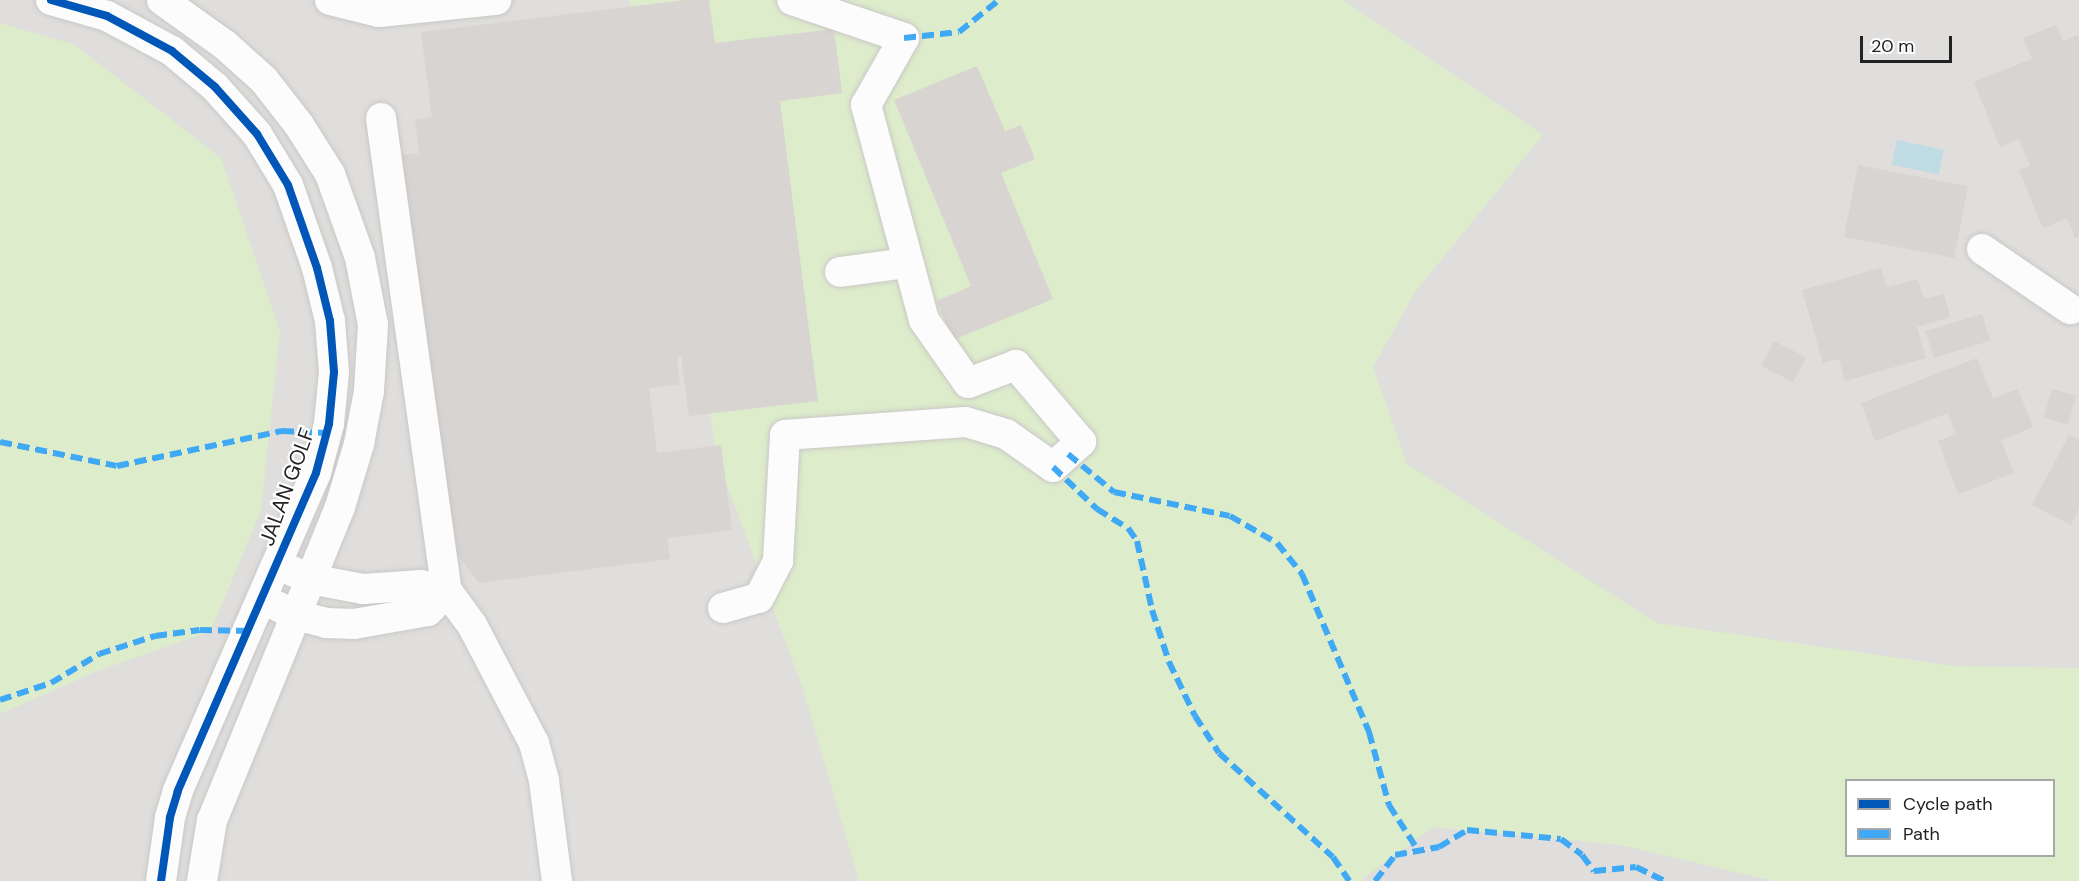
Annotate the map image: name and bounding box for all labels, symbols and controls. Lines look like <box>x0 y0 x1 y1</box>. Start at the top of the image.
scale bar <box>1863 24 1954 62</box>
text: 20 m <box>1871 34 1914 58</box>
street label: JALAN GOLF <box>254 425 320 549</box>
legend <box>1845 779 2055 857</box>
text: Cycle path <box>1903 792 1993 816</box>
text: Path <box>1903 822 1940 846</box>

